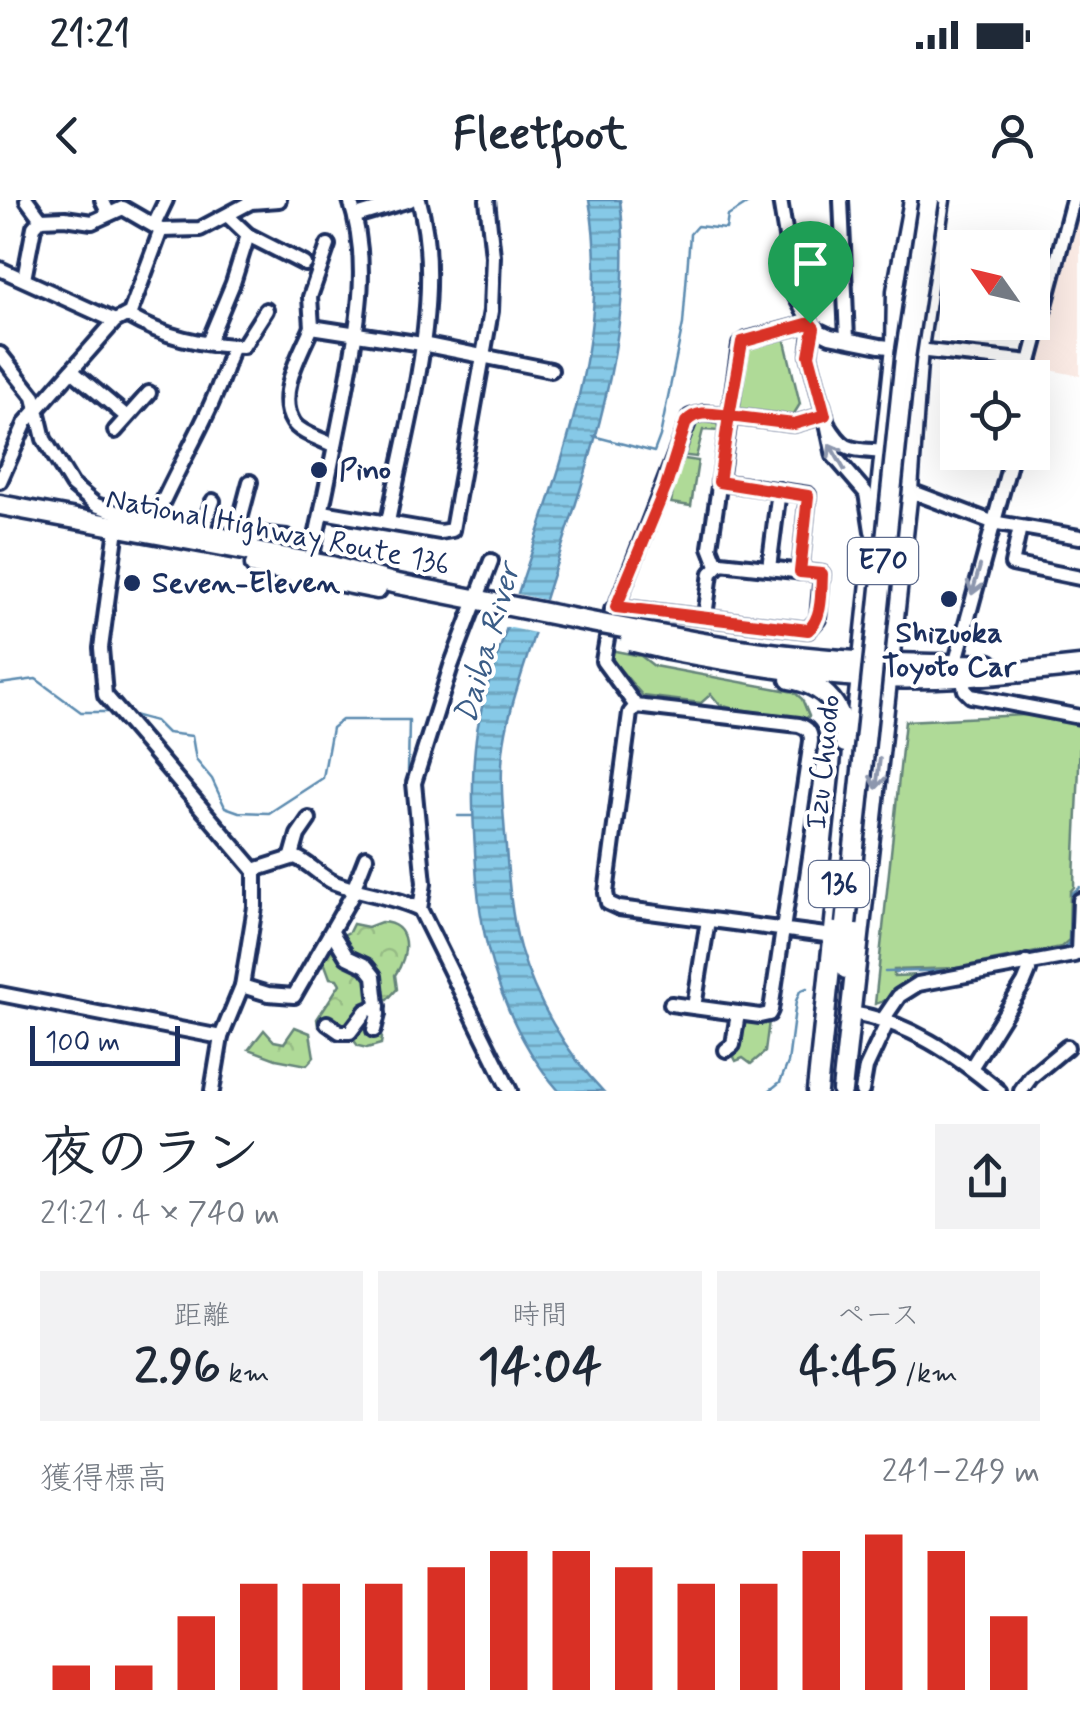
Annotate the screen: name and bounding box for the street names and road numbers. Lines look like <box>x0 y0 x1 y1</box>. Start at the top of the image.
street label: National Highway Route 136 <box>103 480 453 584</box>
road number: E70 <box>848 538 918 584</box>
street label: Izu Chuodo <box>798 693 850 831</box>
road number: 136 <box>809 861 869 907</box>

